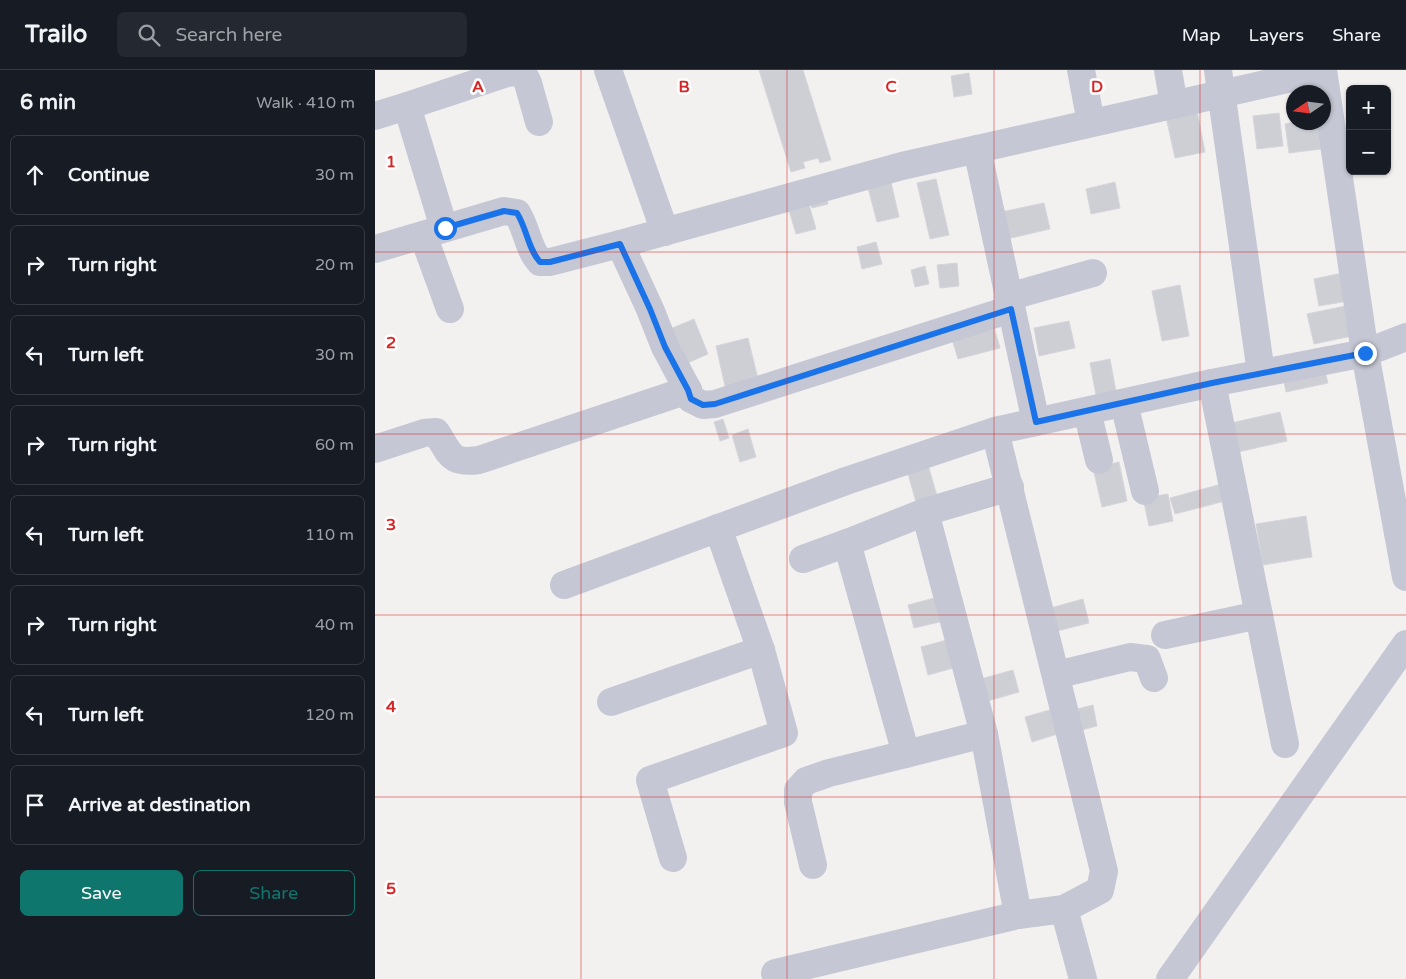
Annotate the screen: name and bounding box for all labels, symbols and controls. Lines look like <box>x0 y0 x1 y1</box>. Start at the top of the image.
search box <box>117 12 467 57</box>
text: Trailo <box>25 20 87 49</box>
icon: search <box>135 21 163 49</box>
text: Search here <box>175 24 282 46</box>
text: Map <box>1182 24 1221 46</box>
text: Layers <box>1249 24 1304 46</box>
text: Share <box>1332 24 1381 46</box>
text: A <box>472 77 484 97</box>
text: B <box>678 77 690 97</box>
text: C <box>885 77 897 97</box>
text: D <box>1091 77 1103 97</box>
north arrow <box>1286 85 1331 130</box>
map controls <box>1346 85 1391 175</box>
button: + <box>1346 85 1391 130</box>
text: 6 min <box>20 90 76 115</box>
text: Walk · 410 m <box>256 93 355 113</box>
button: − <box>1346 130 1391 175</box>
text: 1 <box>386 152 396 172</box>
icon: ahead <box>21 161 49 189</box>
text: Continue <box>68 164 150 186</box>
text: 30 m <box>315 165 354 185</box>
route start <box>434 217 457 240</box>
icon: right <box>21 251 49 279</box>
text: Turn right <box>68 254 156 276</box>
text: 20 m <box>315 255 354 275</box>
text: 2 <box>386 333 396 353</box>
icon: left <box>21 341 49 369</box>
route end <box>1354 342 1377 365</box>
text: Turn left <box>68 344 144 366</box>
text: 30 m <box>315 345 354 365</box>
icon: right <box>21 431 49 459</box>
text: Turn right <box>68 434 156 456</box>
text: 60 m <box>315 435 354 455</box>
text: 3 <box>386 515 396 535</box>
icon: left <box>21 521 49 549</box>
text: Turn left <box>68 524 144 546</box>
text: 110 m <box>305 525 354 545</box>
icon: right <box>21 611 49 639</box>
text: Turn right <box>68 614 156 636</box>
text: 40 m <box>315 615 354 635</box>
text: 4 <box>386 697 396 717</box>
icon: left <box>21 701 49 729</box>
text: Turn left <box>68 704 144 726</box>
text: 120 m <box>305 705 354 725</box>
icon: arrive <box>21 791 49 819</box>
text: Arrive at destination <box>68 794 251 816</box>
button: Save <box>20 870 183 916</box>
button: Share <box>193 870 355 916</box>
text: 5 <box>386 879 396 899</box>

